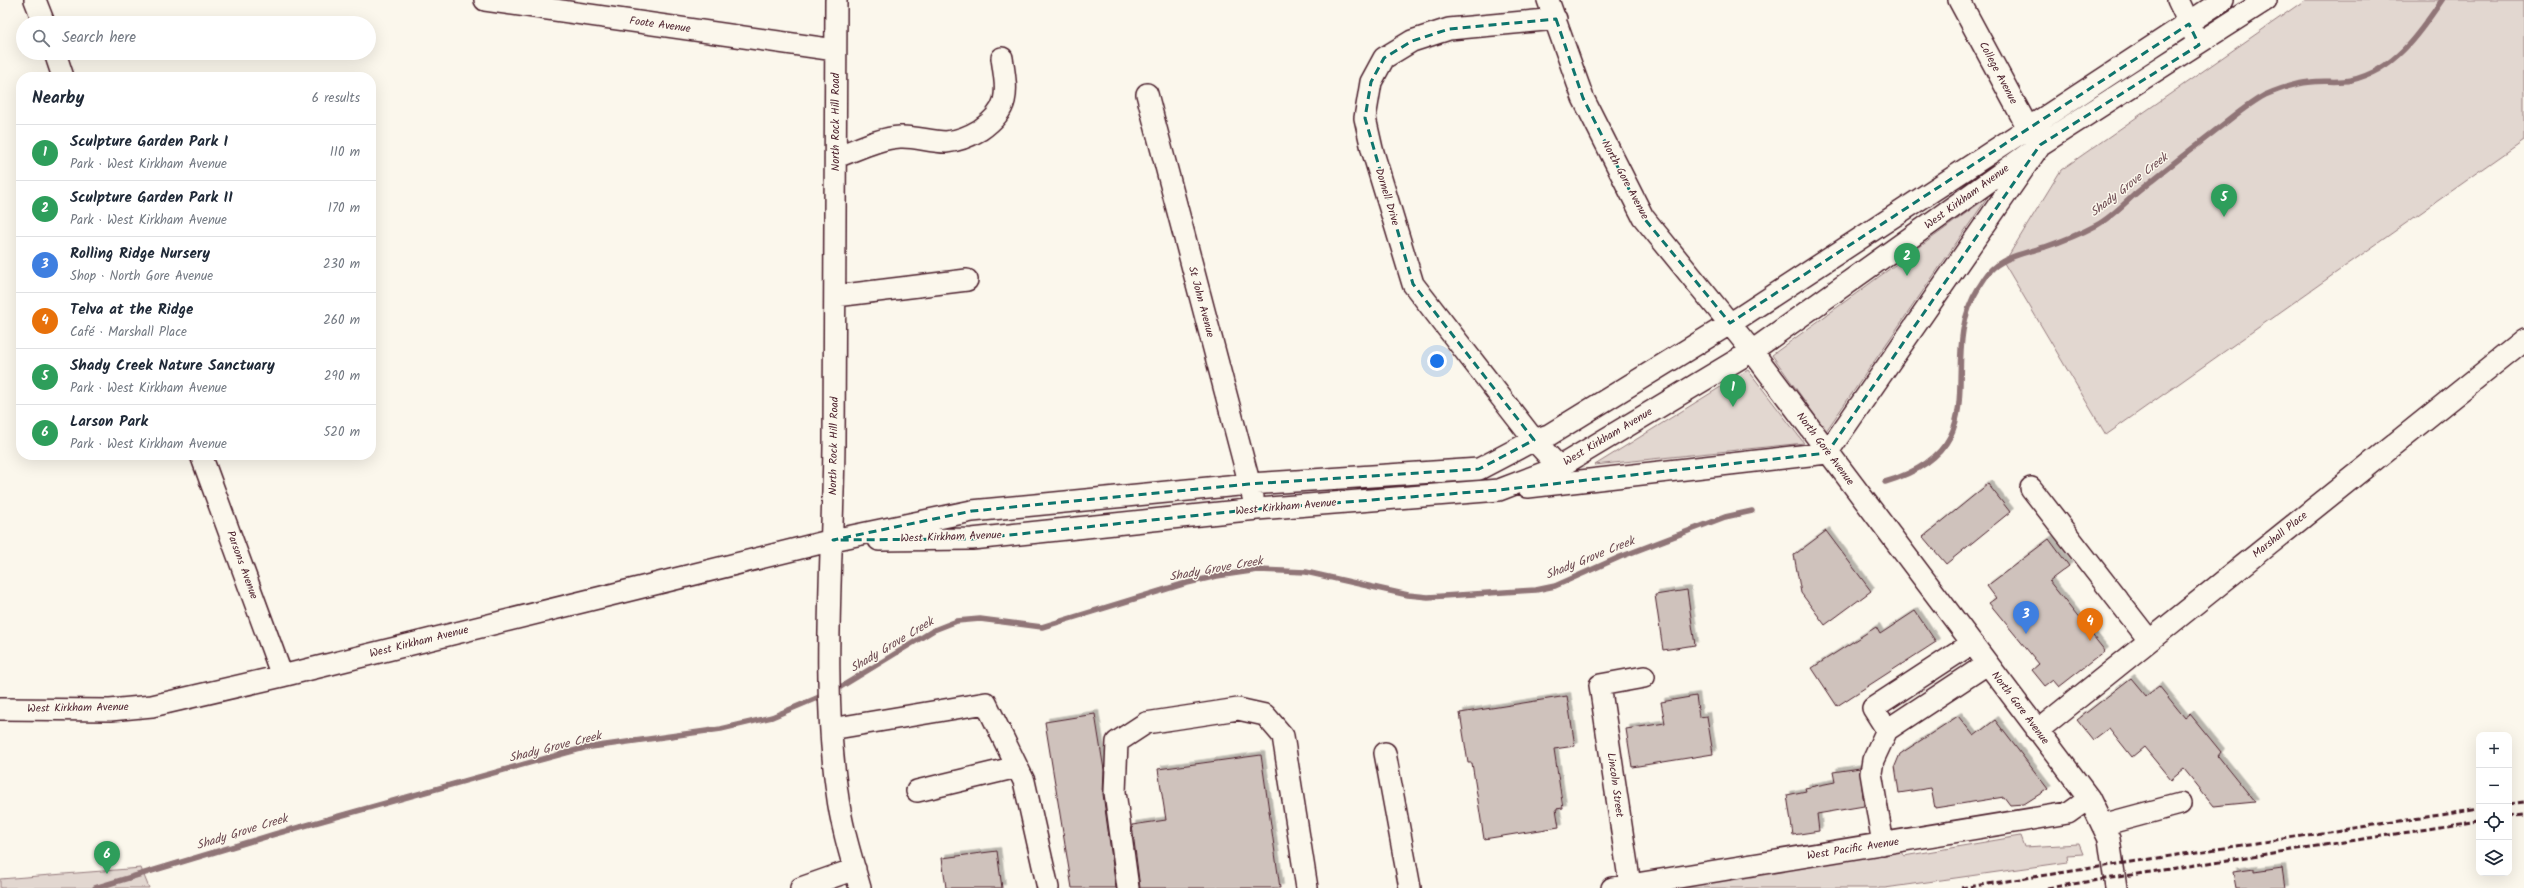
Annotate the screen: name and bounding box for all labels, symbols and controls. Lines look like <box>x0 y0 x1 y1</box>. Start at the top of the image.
street label: Foote Avenue <box>628 12 692 38</box>
search box <box>16 16 376 60</box>
text: Search here <box>62 26 136 50</box>
icon: search <box>30 27 52 49</box>
street label: College Avenue <box>1974 38 2022 108</box>
street label: North Rock Hill Road <box>827 72 845 171</box>
text: Nearby <box>32 85 84 112</box>
text: 6 results <box>312 88 360 109</box>
text: Sculpture Garden Park I <box>70 130 228 154</box>
street label: North Gore Avenue <box>1596 137 1654 223</box>
text: 1 <box>43 142 47 163</box>
text: 110 m <box>330 142 360 163</box>
water label: Shady Grove Creek <box>2086 147 2174 222</box>
text: Park · West Kirkham Avenue <box>70 154 227 175</box>
street label: West Kirkham Avenue <box>1921 160 2013 234</box>
street label: Dornell Drive <box>1370 166 1404 228</box>
pin: 5 <box>2211 184 2237 217</box>
text: Sculpture Garden Park II <box>70 186 233 210</box>
text: 2 <box>41 198 49 219</box>
text: 170 m <box>328 198 360 219</box>
text: Park · West Kirkham Avenue <box>70 210 227 231</box>
text: Rolling Ridge Nursery <box>70 242 210 266</box>
pin: 2 <box>1894 243 1920 276</box>
text: 3 <box>41 254 49 275</box>
text: 230 m <box>323 254 360 275</box>
street label: St John Avenue <box>1183 264 1219 340</box>
text: Shop · North Gore Avenue <box>70 266 213 287</box>
text: Telva at the Ridge <box>70 298 193 322</box>
text: 4 <box>41 310 49 331</box>
text: 260 m <box>323 310 360 331</box>
text: Café · Marshall Place <box>70 322 187 343</box>
your location <box>1427 351 1447 371</box>
text: Shady Creek Nature Sanctuary <box>70 354 275 378</box>
text: 5 <box>42 366 48 387</box>
text: 290 m <box>324 366 360 387</box>
pin: 1 <box>1720 374 1746 407</box>
text: Park · West Kirkham Avenue <box>70 378 227 399</box>
street label: North Rock Hill Road <box>824 396 844 495</box>
street label: West Kirkham Avenue <box>1560 403 1656 471</box>
street label: North Gore Avenue <box>1791 409 1859 489</box>
text: Larson Park <box>70 410 148 434</box>
text: 6 <box>41 422 49 443</box>
text: 520 m <box>323 422 360 443</box>
text: Park · West Kirkham Avenue <box>70 434 227 455</box>
street label: West Kirkham Avenue <box>1235 494 1337 520</box>
street label: Marshall Place <box>2248 507 2312 563</box>
street label: West Kirkham Avenue <box>900 526 1002 548</box>
street label: Parsons Avenue <box>221 528 263 602</box>
water label: Shady Grove Creek <box>1543 531 1640 585</box>
water label: Shady Grove Creek <box>1168 551 1266 587</box>
pin: 3 <box>2013 601 2039 634</box>
pin: 4 <box>2077 608 2103 641</box>
water label: Shady Grove Creek <box>847 611 939 677</box>
street label: West Kirkham Avenue <box>368 621 470 663</box>
street label: North Gore Avenue <box>1986 668 2054 748</box>
street label: West Kirkham Avenue <box>27 698 129 718</box>
water label: Shady Grove Creek <box>507 726 605 768</box>
map controls <box>2476 732 2512 876</box>
button: + <box>2476 732 2512 768</box>
street label: Lincoln Street <box>1602 751 1629 819</box>
button: − <box>2476 768 2512 804</box>
button: locate <box>2476 804 2512 840</box>
water label: Shady Grove Creek <box>194 808 292 855</box>
street label: West Pacific Avenue <box>1806 833 1900 865</box>
button: layers <box>2476 840 2512 876</box>
pin: 6 <box>94 841 120 874</box>

